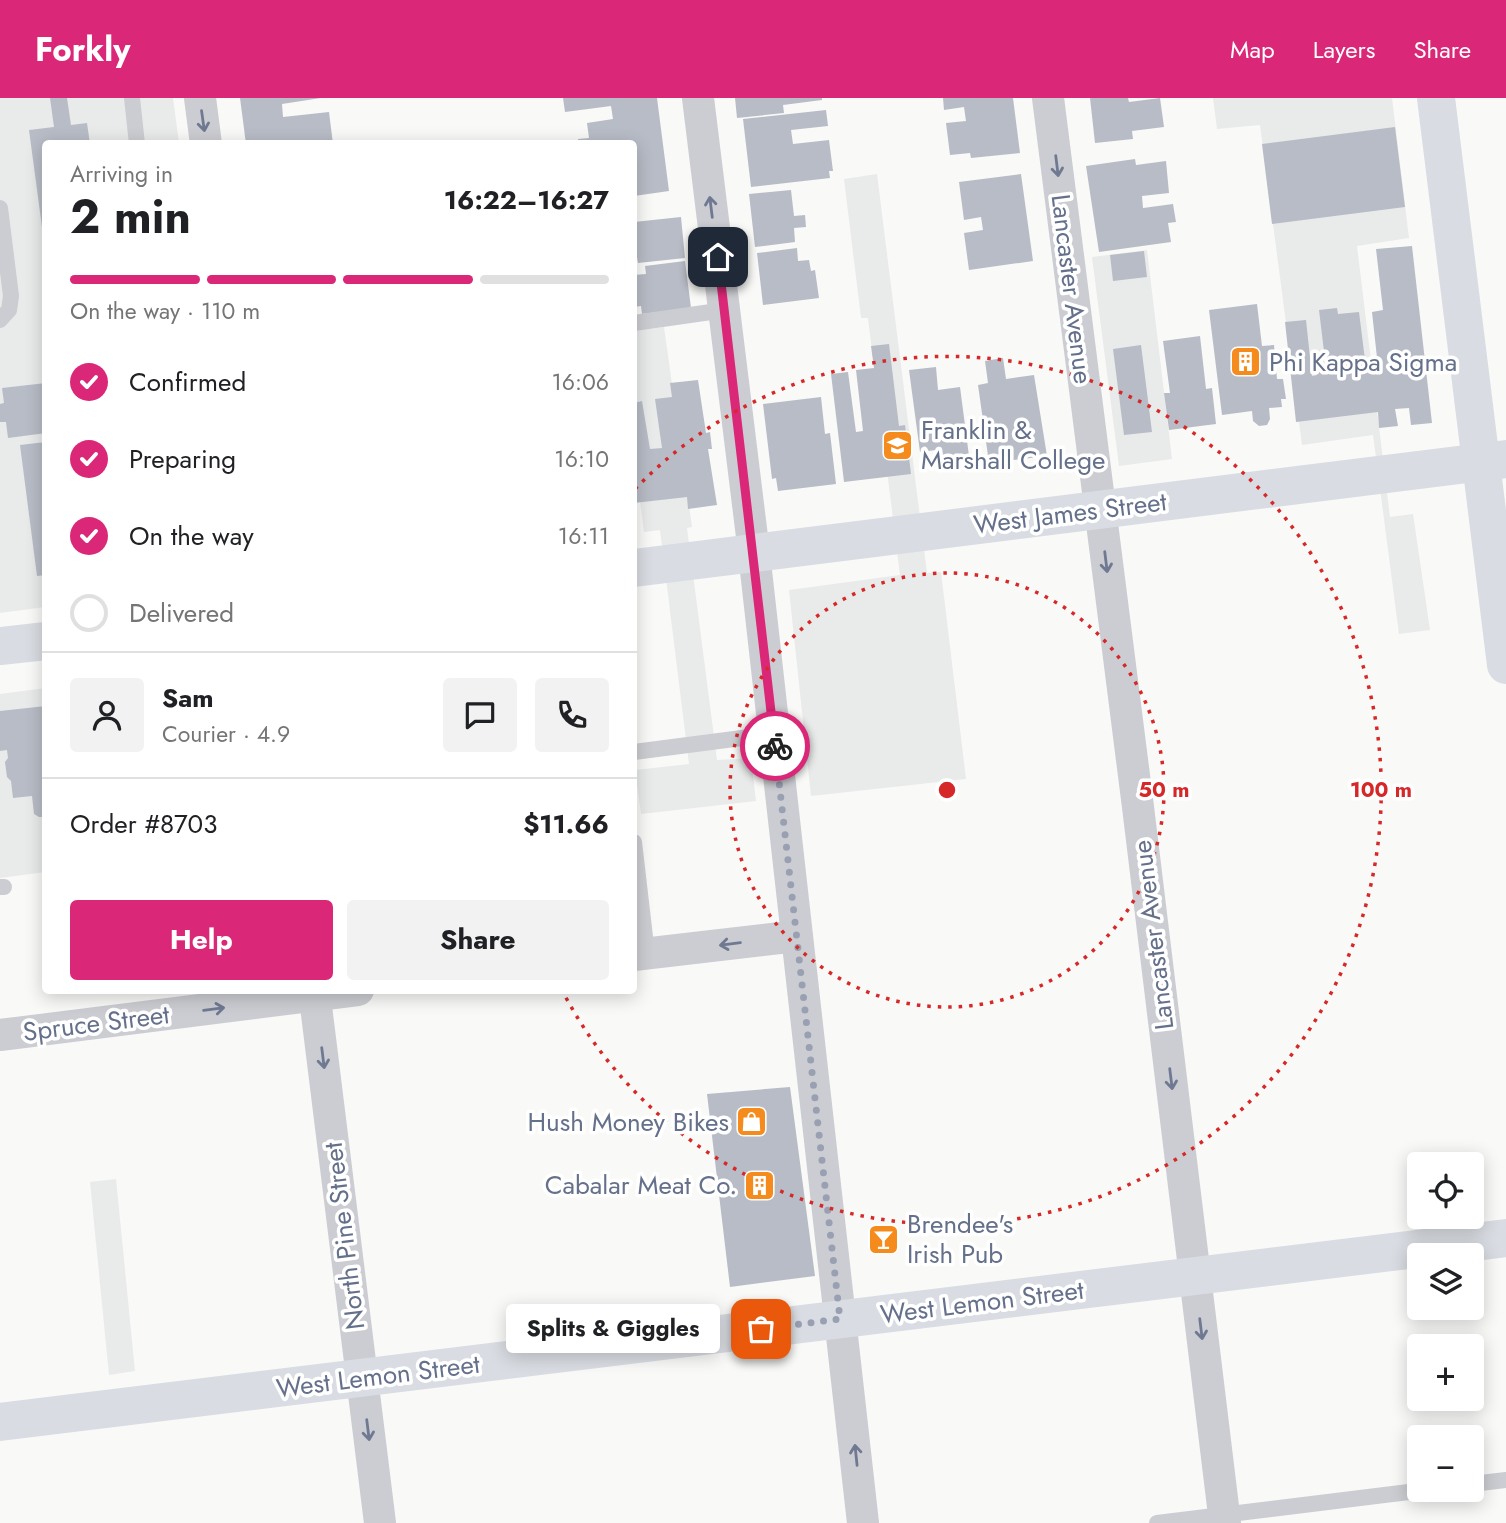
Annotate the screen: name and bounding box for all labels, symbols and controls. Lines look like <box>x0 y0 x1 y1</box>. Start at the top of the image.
text: Forkly <box>35 26 130 73</box>
text: Map <box>1230 32 1275 67</box>
text: Layers <box>1313 32 1375 67</box>
text: Share <box>1413 32 1471 67</box>
one-way arrow <box>196 109 209 132</box>
one-way arrow <box>1050 154 1063 176</box>
text: Arriving in <box>70 157 173 191</box>
text: 16:22–16:27 <box>444 181 609 219</box>
text: 2 min <box>70 184 191 250</box>
street label: Lancaster Avenue <box>1042 192 1102 386</box>
one-way arrow <box>705 196 718 219</box>
pin <box>688 227 748 287</box>
icon: home <box>699 238 737 276</box>
text: On the way · 110 m <box>70 294 260 328</box>
place label: Phi Kappa Sigma <box>1269 343 1457 381</box>
building icon: Phi Kappa Sigma <box>1229 345 1263 379</box>
icon: check <box>70 363 108 401</box>
text: Confirmed <box>129 363 246 401</box>
text: 16:06 <box>551 365 609 399</box>
place label: Franklin & Marshall College <box>921 411 1105 479</box>
school or university icon: Franklin & Marshall College <box>881 428 915 462</box>
icon: check <box>70 440 108 478</box>
text: Preparing <box>129 440 236 478</box>
text: 16:10 <box>554 442 609 476</box>
street label: West James Street <box>971 482 1169 544</box>
icon: check <box>70 517 108 555</box>
text: On the way <box>129 517 254 555</box>
text: 16:11 <box>558 519 609 553</box>
one-way arrow <box>1100 550 1113 572</box>
text: Delivered <box>129 594 234 632</box>
button: person <box>70 678 144 752</box>
button: chat <box>443 678 517 752</box>
button: phone <box>535 678 609 752</box>
text: Sam <box>162 679 214 717</box>
courier <box>740 711 810 781</box>
text: Courier · 4.9 <box>162 717 290 751</box>
icon: bike <box>756 727 794 765</box>
text: 50 m <box>1139 775 1189 805</box>
text: 100 m <box>1350 775 1412 805</box>
centre of rings <box>935 778 959 802</box>
text: Order #8703 <box>70 805 217 843</box>
text: $11.66 <box>523 805 609 843</box>
street label: Lancaster Avenue <box>1123 838 1183 1032</box>
button: Help <box>70 900 333 980</box>
button: Share <box>347 900 609 980</box>
one-way arrow <box>719 938 741 951</box>
street label: Spruce Street <box>21 995 172 1051</box>
one-way arrow <box>202 1002 224 1015</box>
one-way arrow <box>316 1046 329 1069</box>
one-way arrow <box>1164 1067 1177 1090</box>
place label: Hush Money Bikes <box>527 1103 729 1141</box>
shop icon: Hush Money Bikes <box>735 1105 769 1139</box>
street label: North Pine Street <box>314 1139 374 1332</box>
map controls <box>1407 1152 1484 1502</box>
button: locate <box>1407 1152 1484 1229</box>
place label: Cabalar Meat Co. <box>545 1166 737 1204</box>
building icon: Cabalar Meat Co. <box>743 1168 777 1202</box>
place label: Brendee's Irish Pub <box>907 1205 1013 1273</box>
bar icon: Brendee's Irish Pub <box>867 1222 901 1256</box>
button: layers <box>1407 1243 1484 1320</box>
street label: West Lemon Street <box>878 1271 1087 1333</box>
pin <box>731 1299 791 1359</box>
callout: Splits & Giggles <box>505 1304 719 1354</box>
icon: bag <box>742 1310 780 1348</box>
text: Splits & Giggles <box>526 1311 700 1345</box>
one-way arrow <box>1195 1317 1208 1340</box>
button: + <box>1407 1334 1484 1411</box>
street label: West Lemon Street <box>274 1345 483 1407</box>
one-way arrow <box>362 1418 375 1441</box>
button: − <box>1407 1425 1484 1502</box>
one-way arrow <box>849 1444 862 1467</box>

